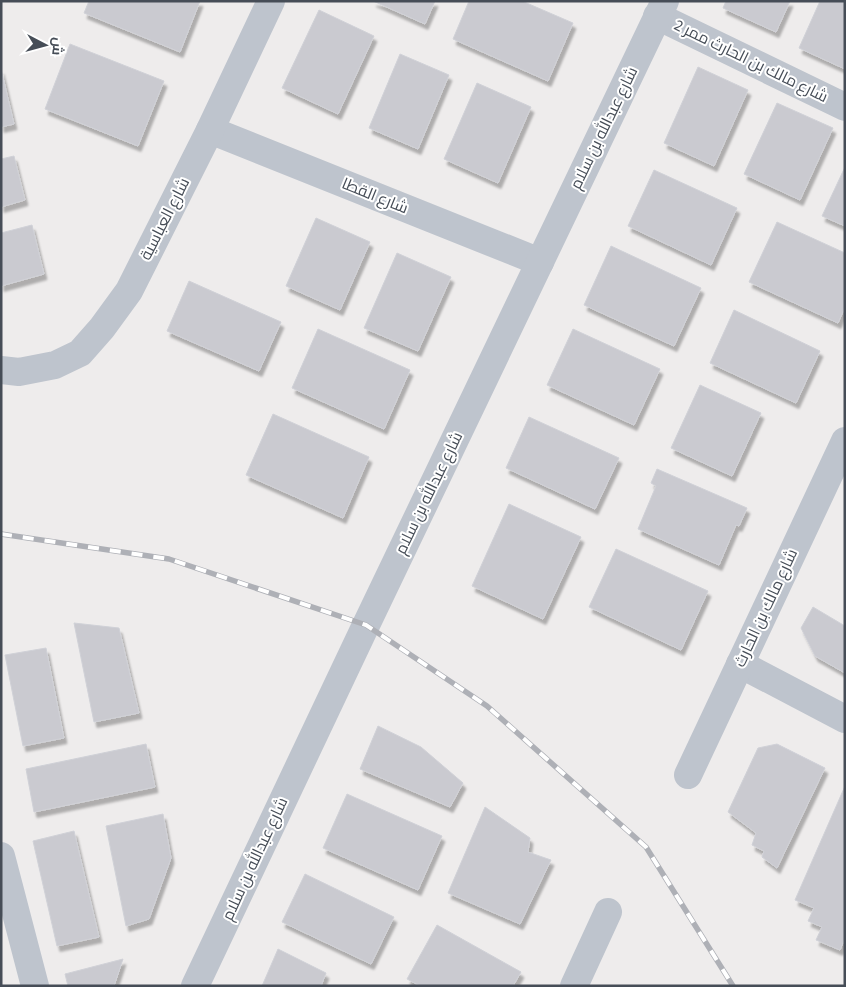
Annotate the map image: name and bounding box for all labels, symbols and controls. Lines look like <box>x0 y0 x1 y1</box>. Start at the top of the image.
street label: شارع مالك بن الحارث ممر 2 <box>670 14 832 108</box>
north arrow <box>20 20 70 70</box>
text: ش <box>46 36 68 56</box>
street label: شارع عبدالله بن سلام <box>565 63 643 193</box>
street label: شارع القطا <box>339 173 411 219</box>
street label: شارع العباسية <box>135 174 195 264</box>
street label: شارع عبدالله بن سلام <box>390 428 468 558</box>
street label: شارع مالك بن الحارث <box>729 545 803 671</box>
street label: شارع عبدالله بن سلام <box>217 794 293 924</box>

